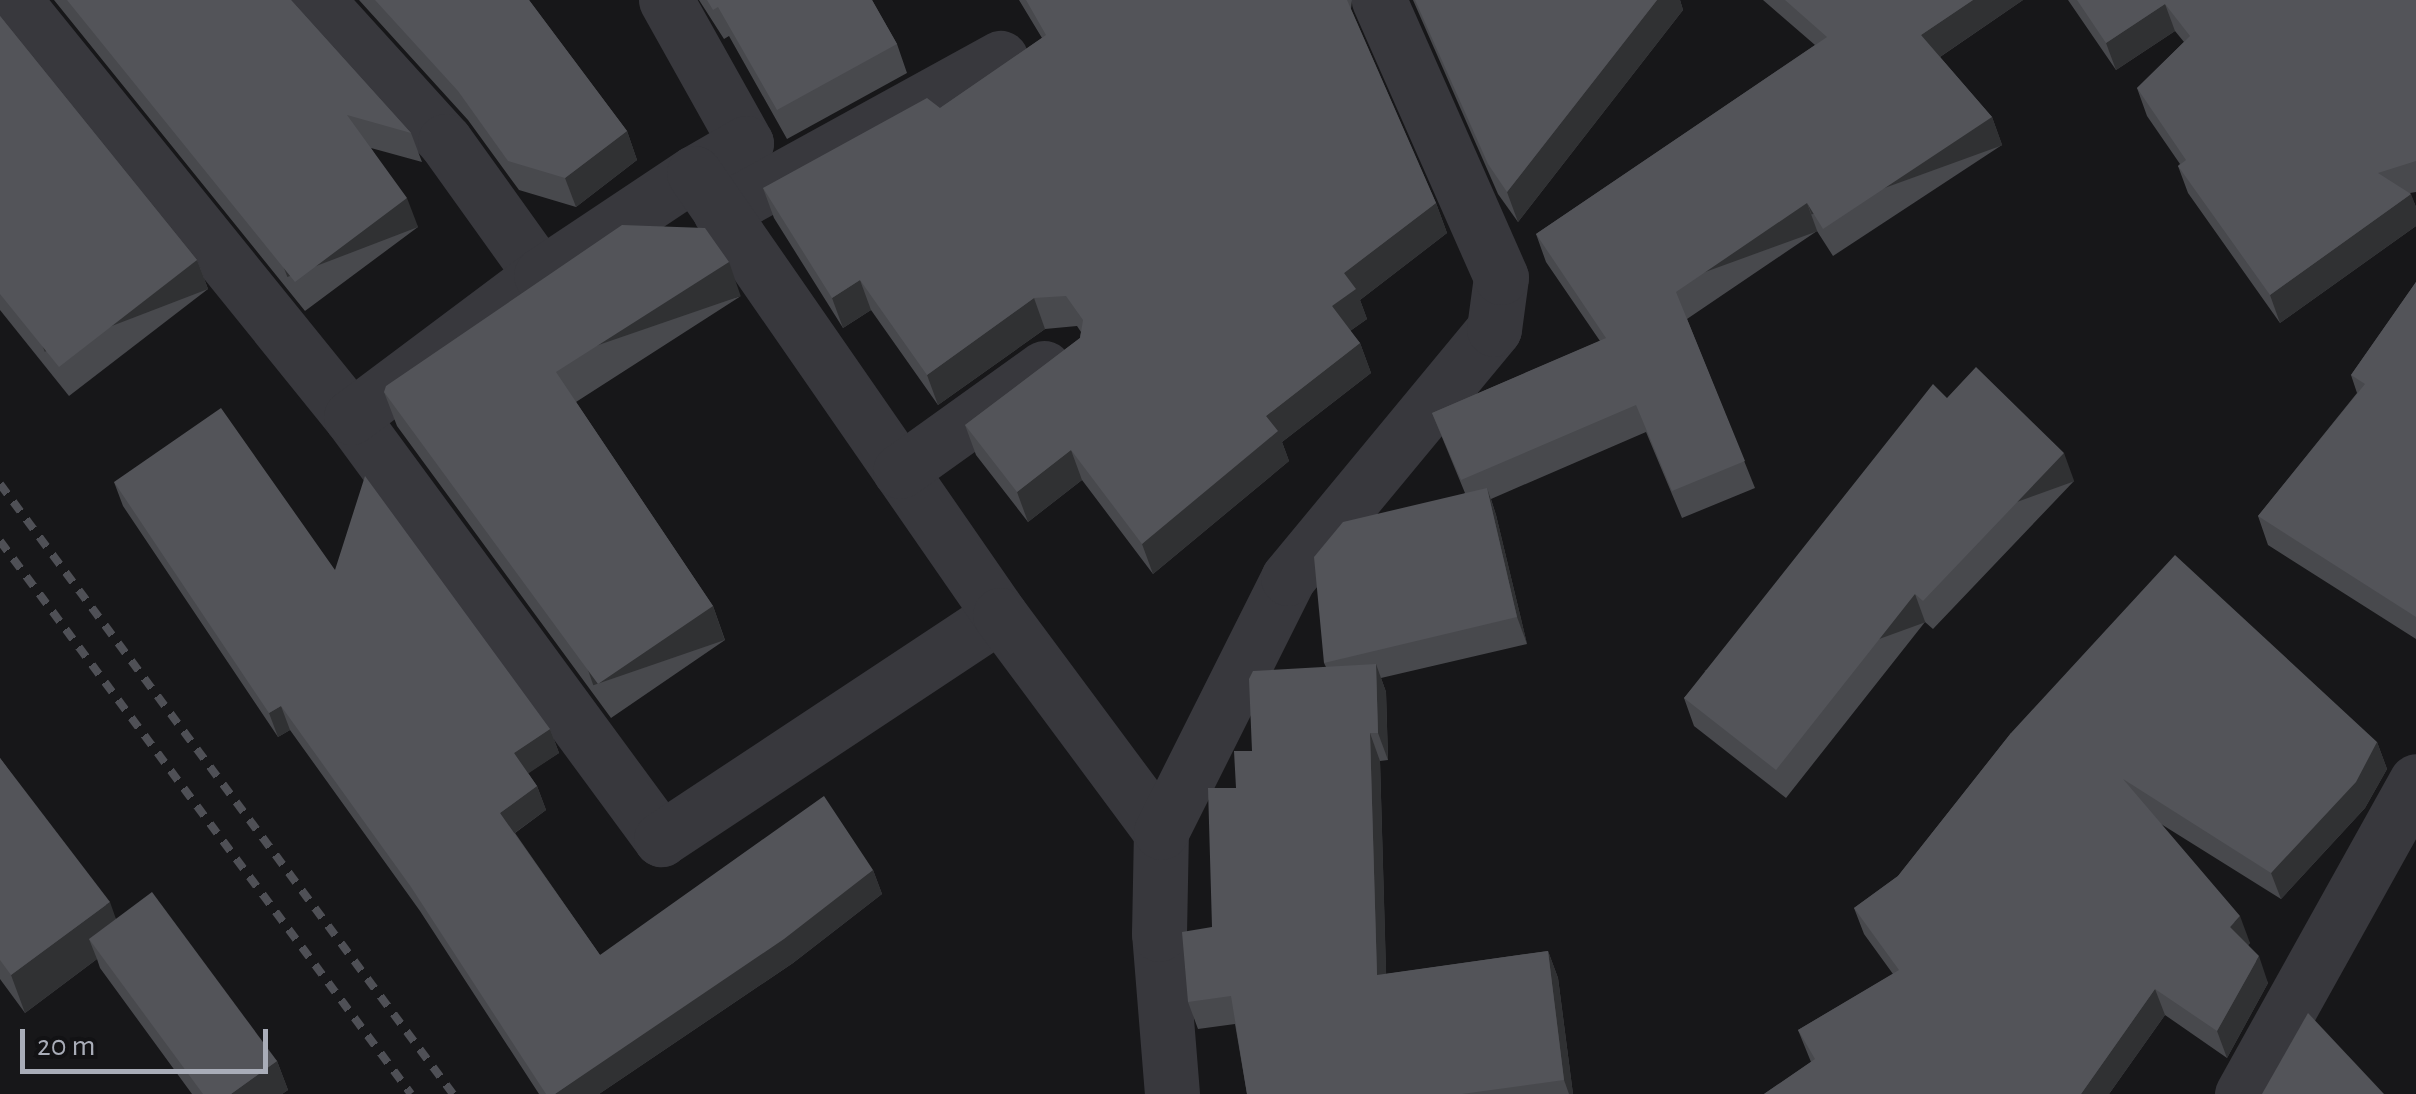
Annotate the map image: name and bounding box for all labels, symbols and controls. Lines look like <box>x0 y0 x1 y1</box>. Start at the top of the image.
scale bar <box>25 1009 272 1071</box>
text: 20 m <box>37 1031 95 1061</box>

